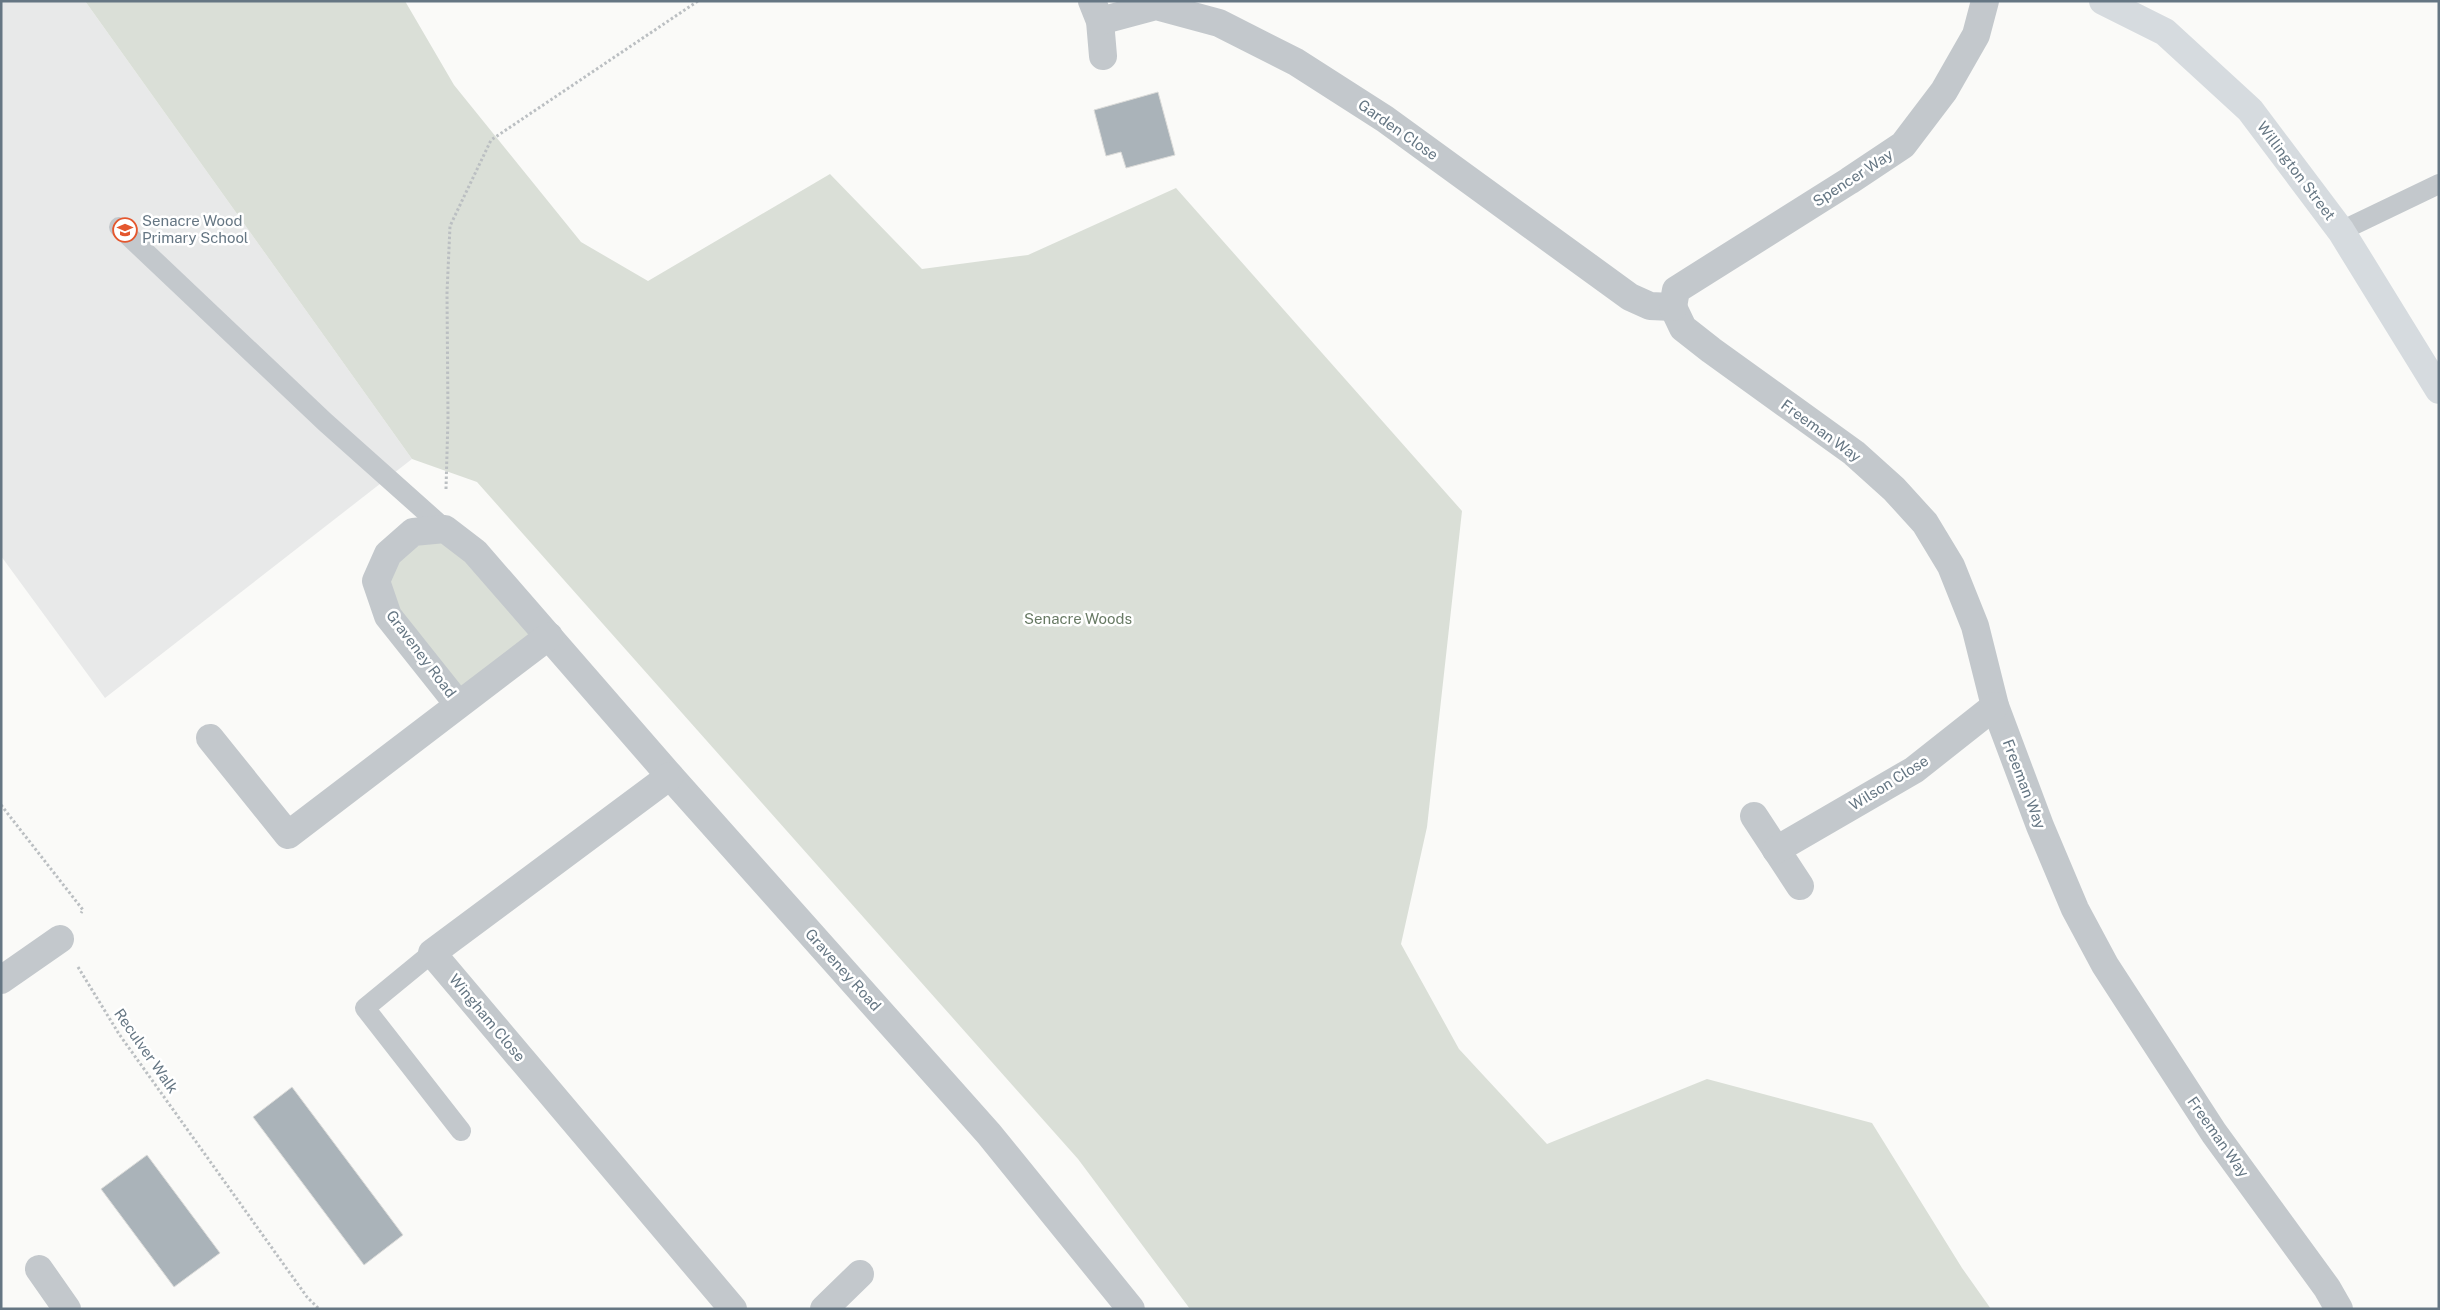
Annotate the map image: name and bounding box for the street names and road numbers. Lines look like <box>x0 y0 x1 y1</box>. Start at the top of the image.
street label: Garden Close <box>1355 96 1442 163</box>
street label: Willington Street <box>2254 118 2339 223</box>
street label: Spencer Way <box>1810 146 1896 210</box>
street label: Freeman Way <box>1778 396 1865 465</box>
street label: Graveney Road <box>383 607 460 701</box>
street label: Freeman Way <box>2000 737 2049 831</box>
street label: Wilson Close <box>1846 752 1931 814</box>
street label: Graveney Road <box>802 925 885 1014</box>
street label: Wingham Close <box>446 971 529 1065</box>
street label: Reculver Walk <box>111 1005 182 1096</box>
street label: Freeman Way <box>2184 1093 2252 1180</box>

